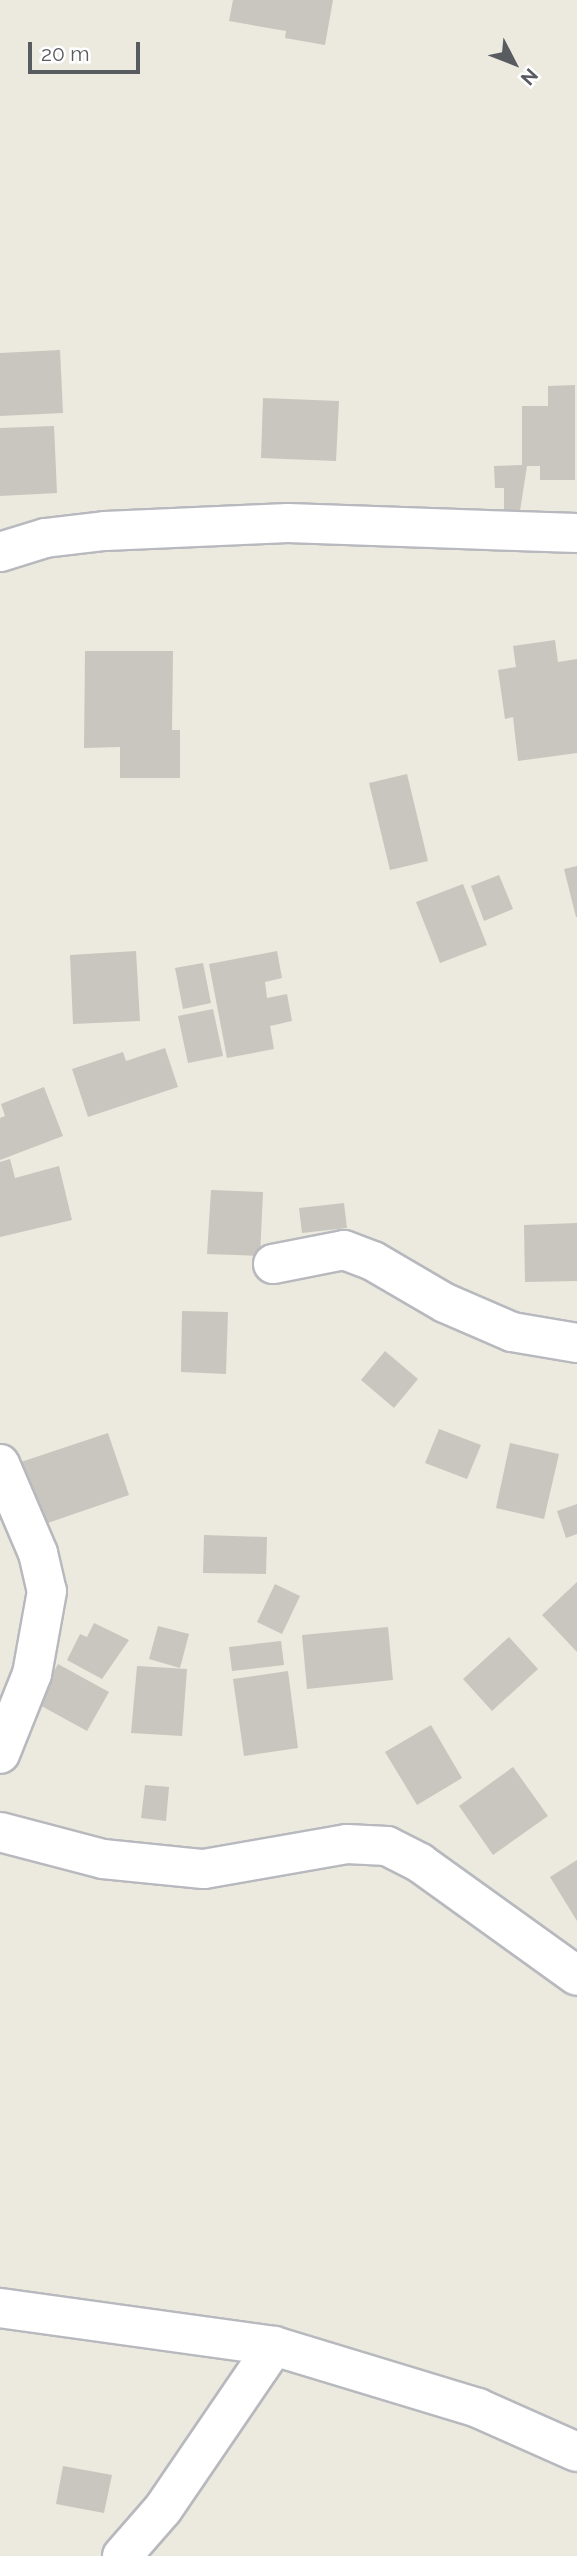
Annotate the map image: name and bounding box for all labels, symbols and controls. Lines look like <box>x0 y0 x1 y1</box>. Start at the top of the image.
scale bar <box>32 28 144 72</box>
north arrow <box>479 28 549 98</box>
text: 20 m <box>41 41 89 66</box>
text: N <box>517 64 543 90</box>

